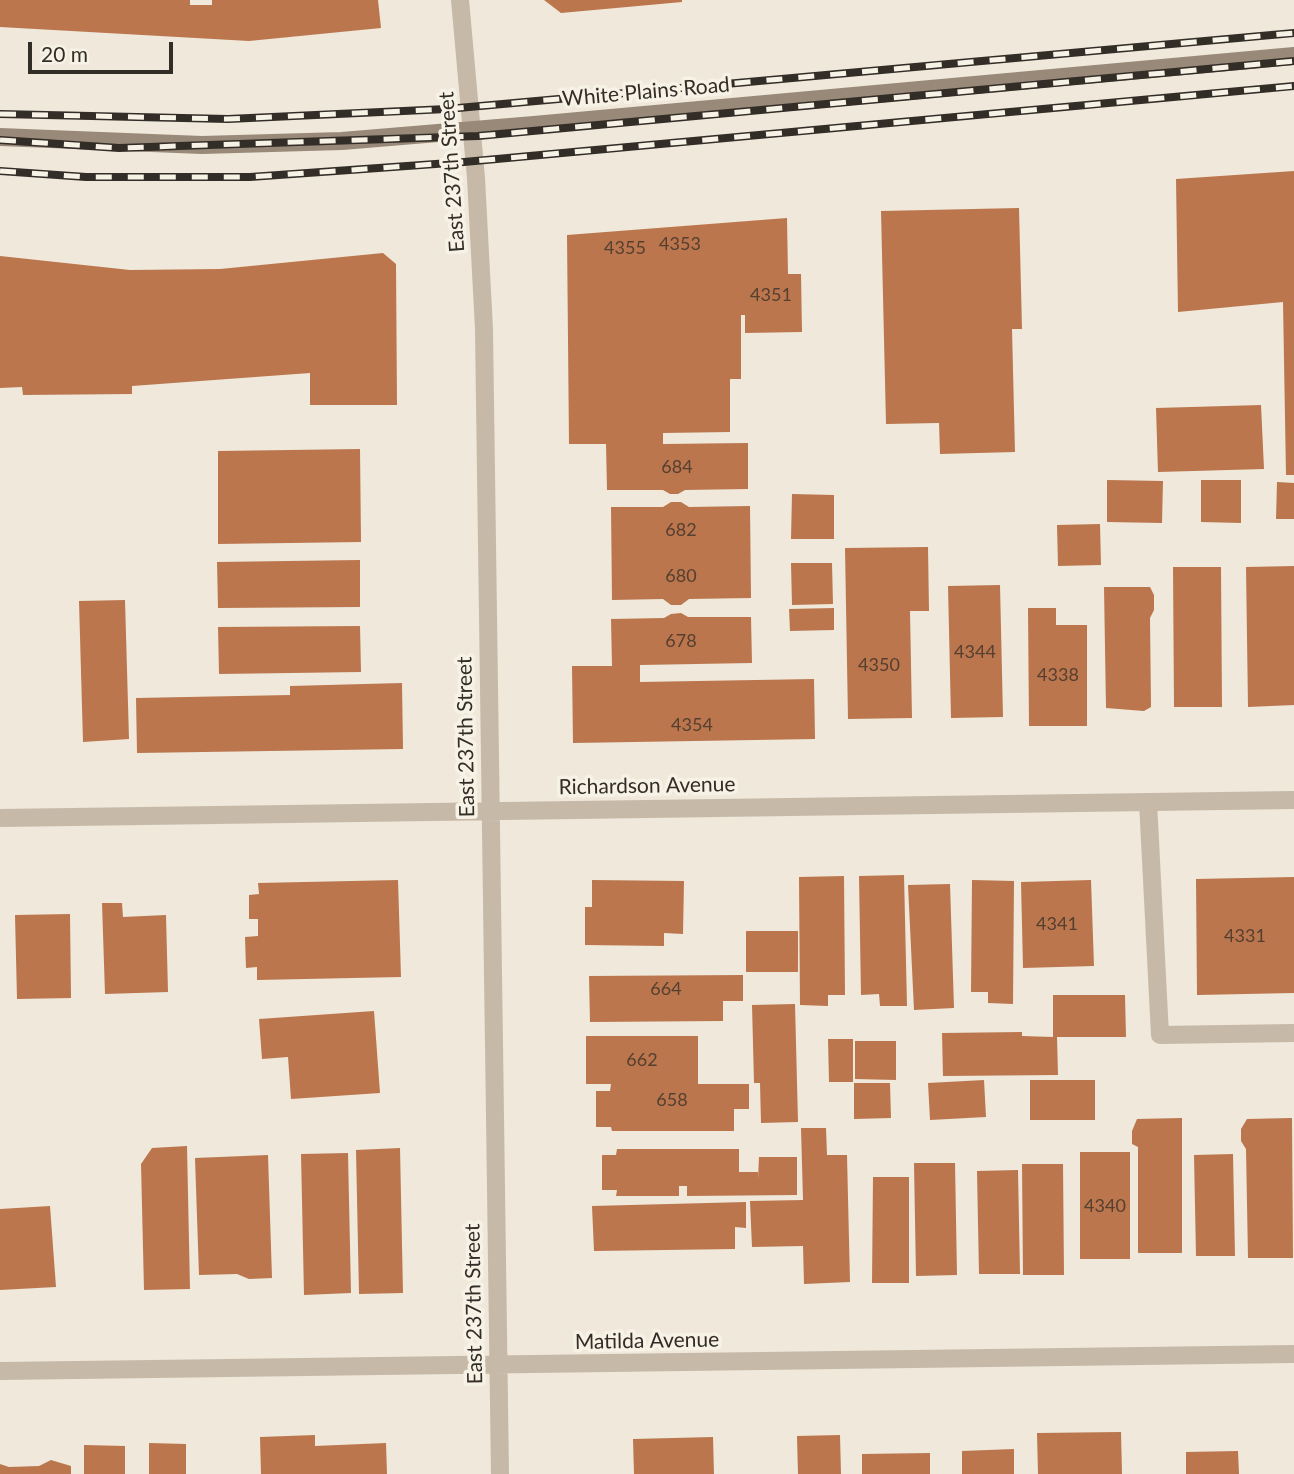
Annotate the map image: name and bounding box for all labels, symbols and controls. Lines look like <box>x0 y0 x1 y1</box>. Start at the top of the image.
scale bar <box>32 28 177 72</box>
text: 20 m <box>41 41 88 66</box>
street label: White Plains Road <box>561 72 731 112</box>
street label: East 237th Street <box>434 91 470 253</box>
house number: 4353 <box>659 233 701 255</box>
house number: 4355 <box>604 237 646 259</box>
house number: 4351 <box>750 284 792 306</box>
house number: 684 <box>661 456 693 478</box>
house number: 682 <box>665 519 697 541</box>
house number: 680 <box>665 565 697 587</box>
house number: 678 <box>665 630 697 652</box>
house number: 4344 <box>954 641 996 663</box>
house number: 4350 <box>858 654 900 676</box>
street label: East 237th Street <box>452 656 480 818</box>
house number: 4338 <box>1037 664 1079 686</box>
house number: 4354 <box>671 714 713 736</box>
street label: Richardson Avenue <box>558 772 736 800</box>
house number: 4341 <box>1036 913 1078 935</box>
house number: 4331 <box>1224 925 1266 947</box>
house number: 664 <box>650 978 682 1000</box>
house number: 662 <box>626 1049 658 1071</box>
house number: 658 <box>656 1089 688 1111</box>
house number: 4340 <box>1084 1195 1126 1217</box>
street label: East 237th Street <box>460 1223 488 1385</box>
street label: Matilda Avenue <box>575 1327 719 1355</box>

